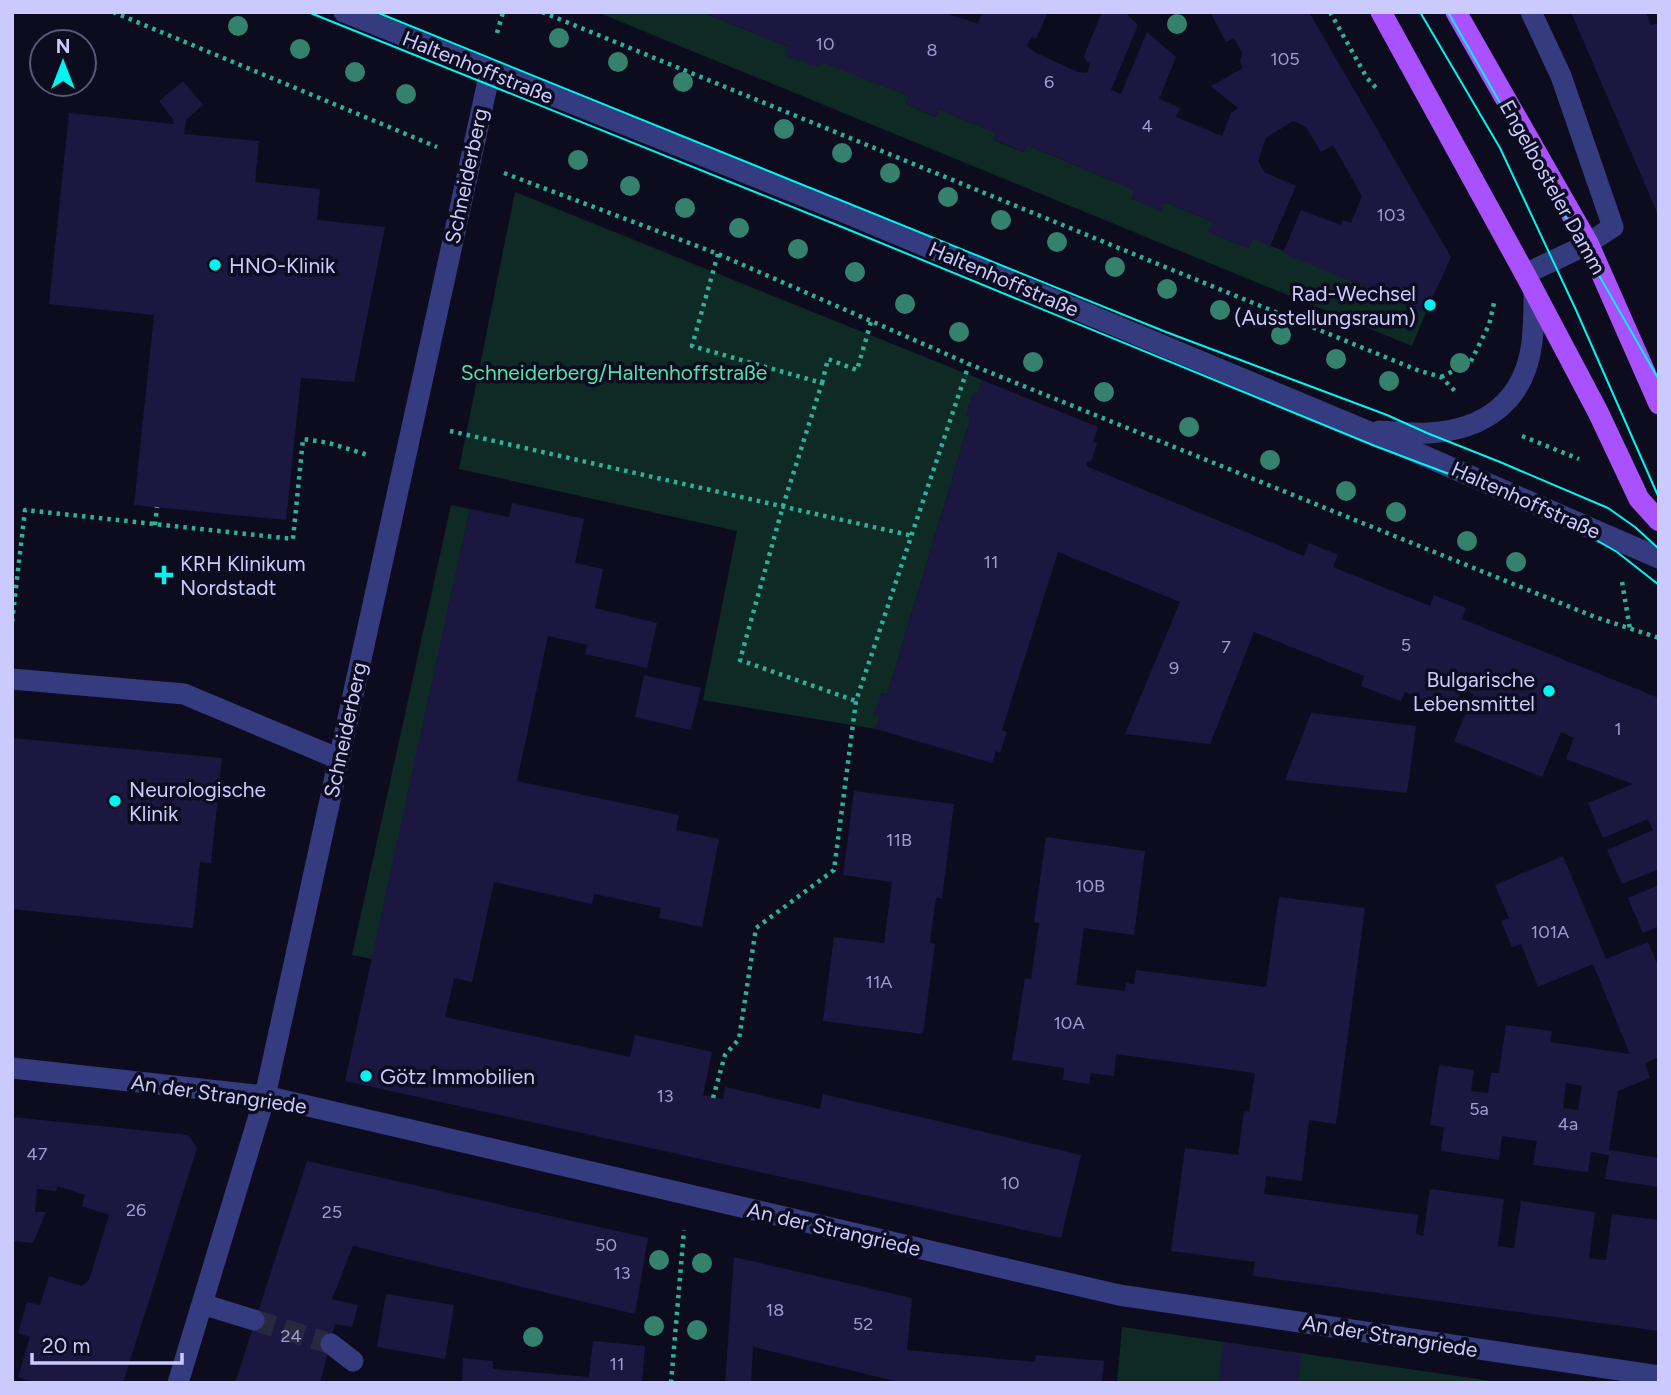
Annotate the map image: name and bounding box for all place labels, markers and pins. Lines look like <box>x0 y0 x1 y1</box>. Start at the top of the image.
place label: HNO-Klinik <box>229 253 336 278</box>
marker: HNO-Klinik <box>207 257 223 273</box>
place label: Rad-Wechsel (Ausstellungsraum) <box>1234 281 1416 330</box>
marker: Rad-Wechsel (Ausstellungsraum) <box>1422 297 1438 313</box>
place label: KRH Klinikum Nordstadt <box>180 551 306 600</box>
marker: KRH Klinikum Nordstadt <box>154 565 174 585</box>
place label: Bulgarische Lebensmittel <box>1413 667 1535 716</box>
marker: Bulgarische Lebensmittel <box>1541 683 1557 699</box>
place label: Neurologische Klinik <box>129 777 266 826</box>
marker: Neurologische Klinik <box>107 793 123 809</box>
place label: Götz Immobilien <box>380 1064 535 1089</box>
marker: Götz Immobilien <box>358 1068 374 1084</box>

